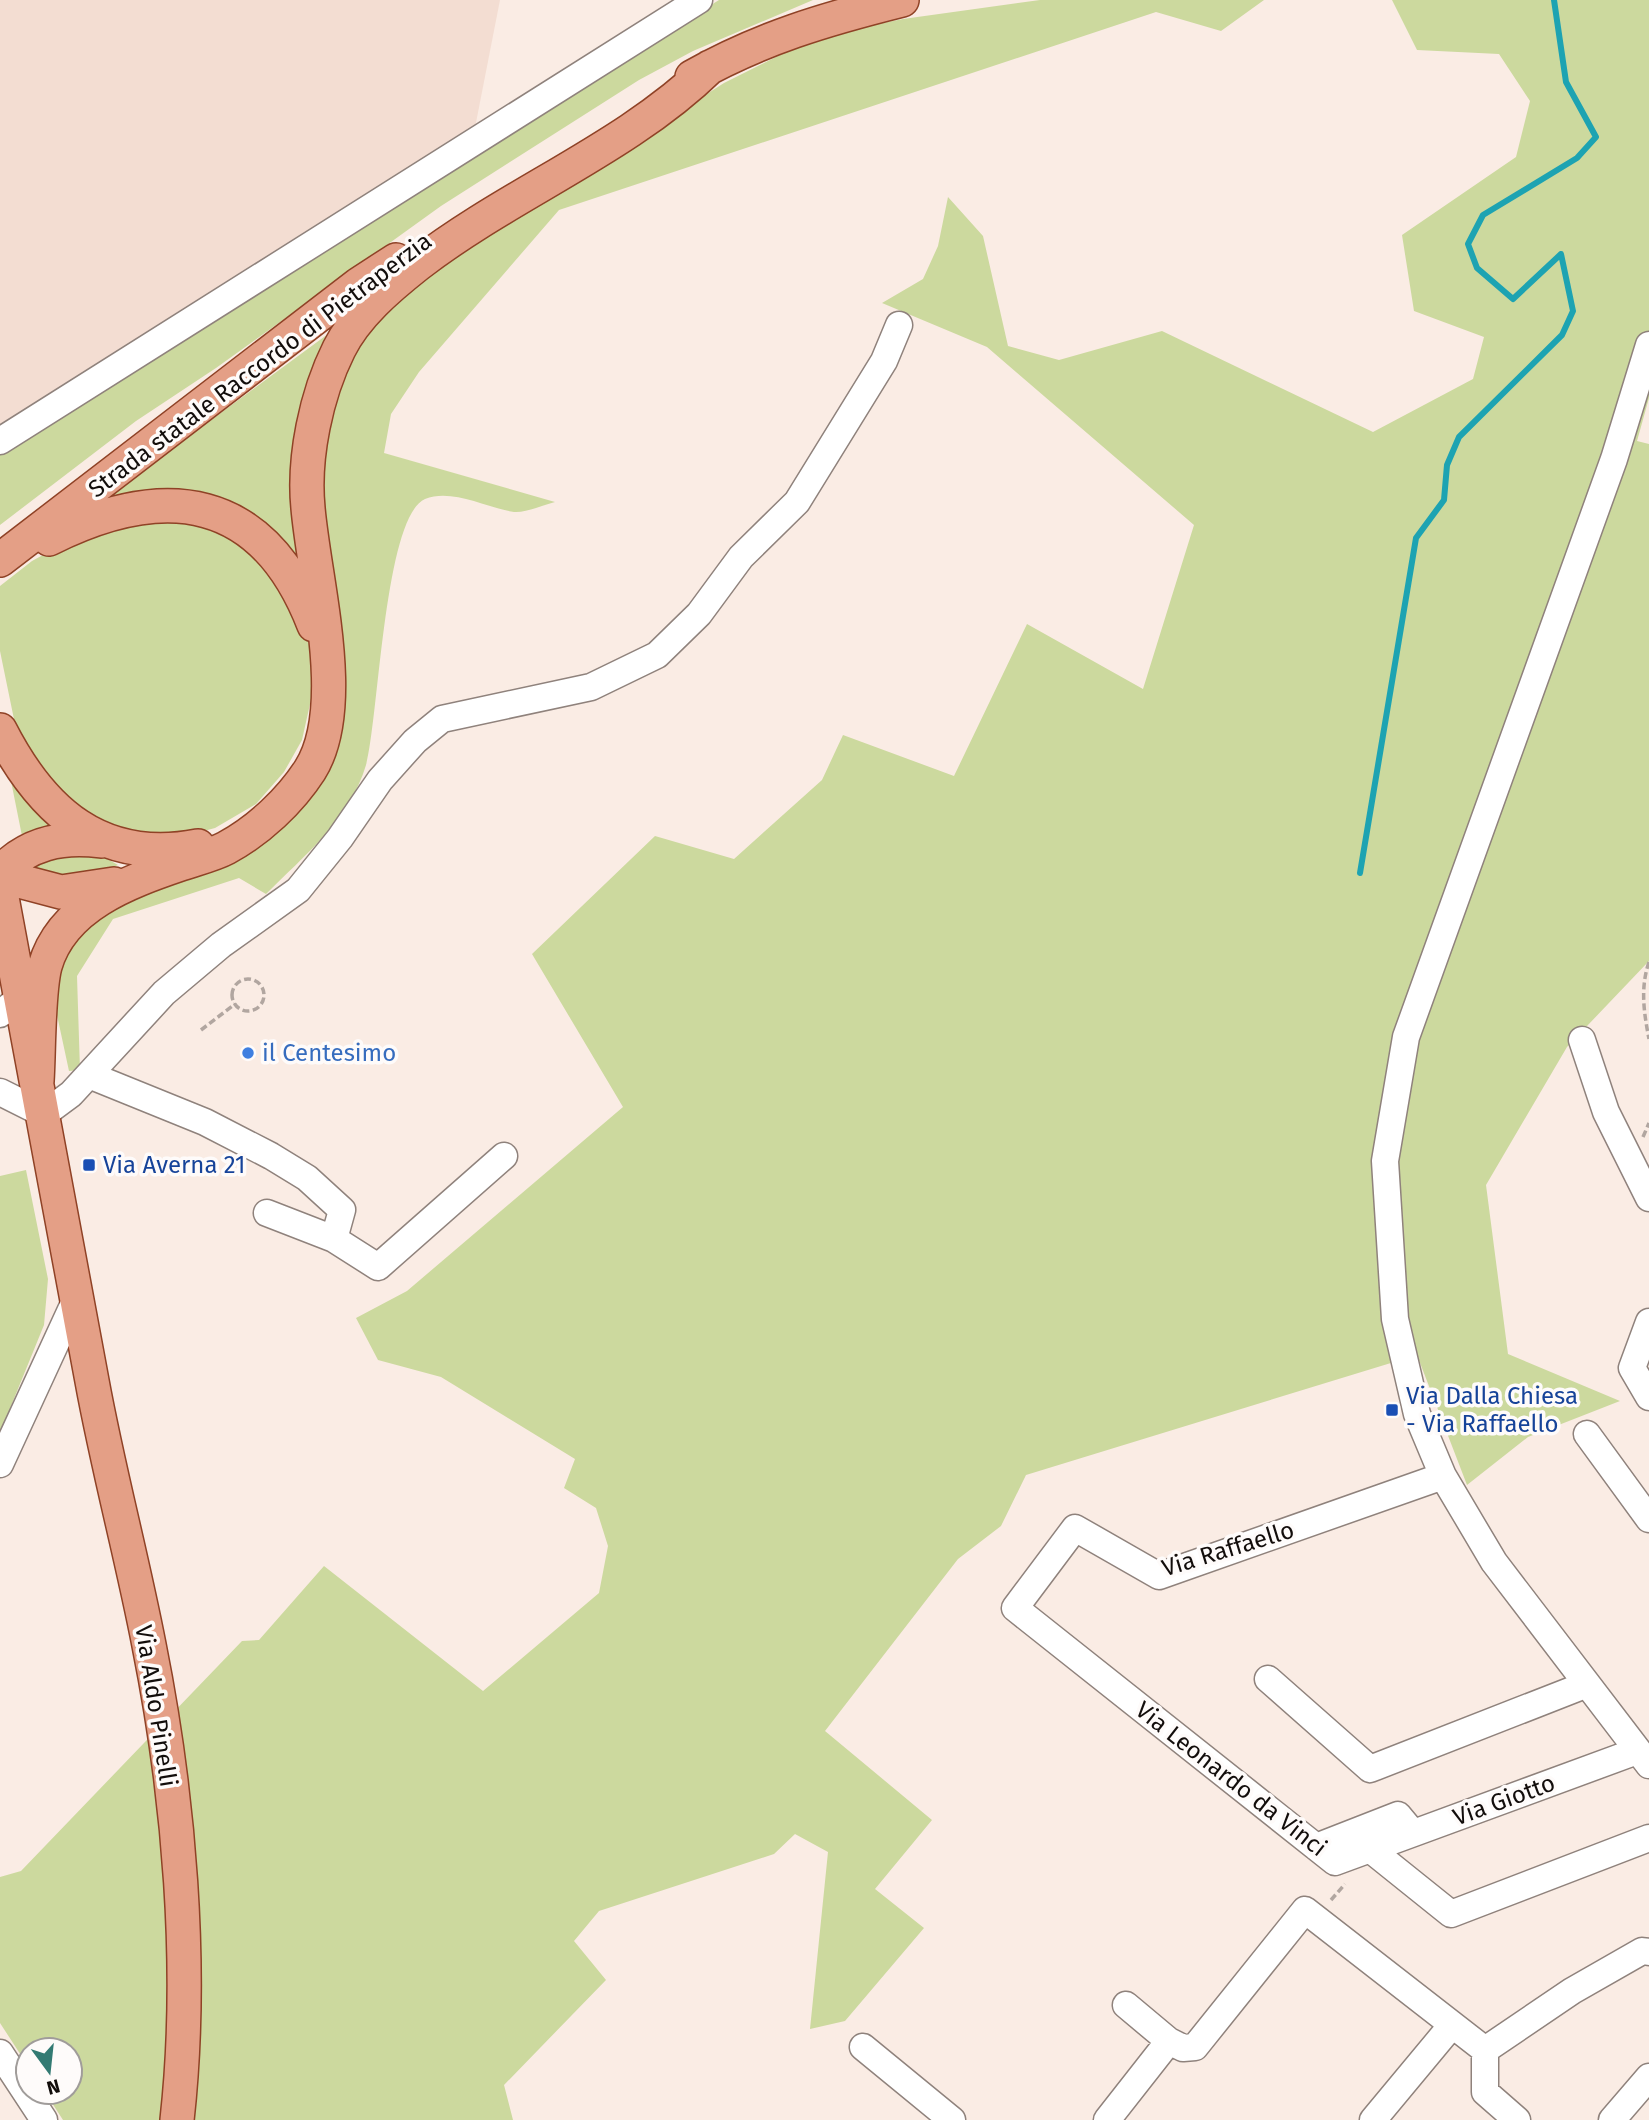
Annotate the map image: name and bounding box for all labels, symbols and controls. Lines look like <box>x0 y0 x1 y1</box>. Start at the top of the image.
street label: Strada statale Raccordo di Pietraperzia <box>83 227 437 503</box>
place label: il Centesimo <box>262 1039 396 1067</box>
marker: il Centesimo <box>240 1045 256 1061</box>
place label: Via Averna 21 <box>103 1151 246 1179</box>
marker: Via Averna 21 <box>81 1157 97 1173</box>
place label: Via Dalla Chiesa - Via Raffaello <box>1406 1382 1578 1438</box>
marker: Via Dalla Chiesa - Via Raffaello <box>1384 1402 1400 1418</box>
street label: Via Raffaello <box>1159 1516 1297 1582</box>
street label: Via Aldo Pinelli <box>129 1623 183 1789</box>
street label: Via Leonardo da Vinci <box>1130 1696 1332 1862</box>
street label: Via Giotto <box>1449 1769 1559 1831</box>
north arrow <box>14 2036 84 2106</box>
text: N <box>44 2074 62 2100</box>

